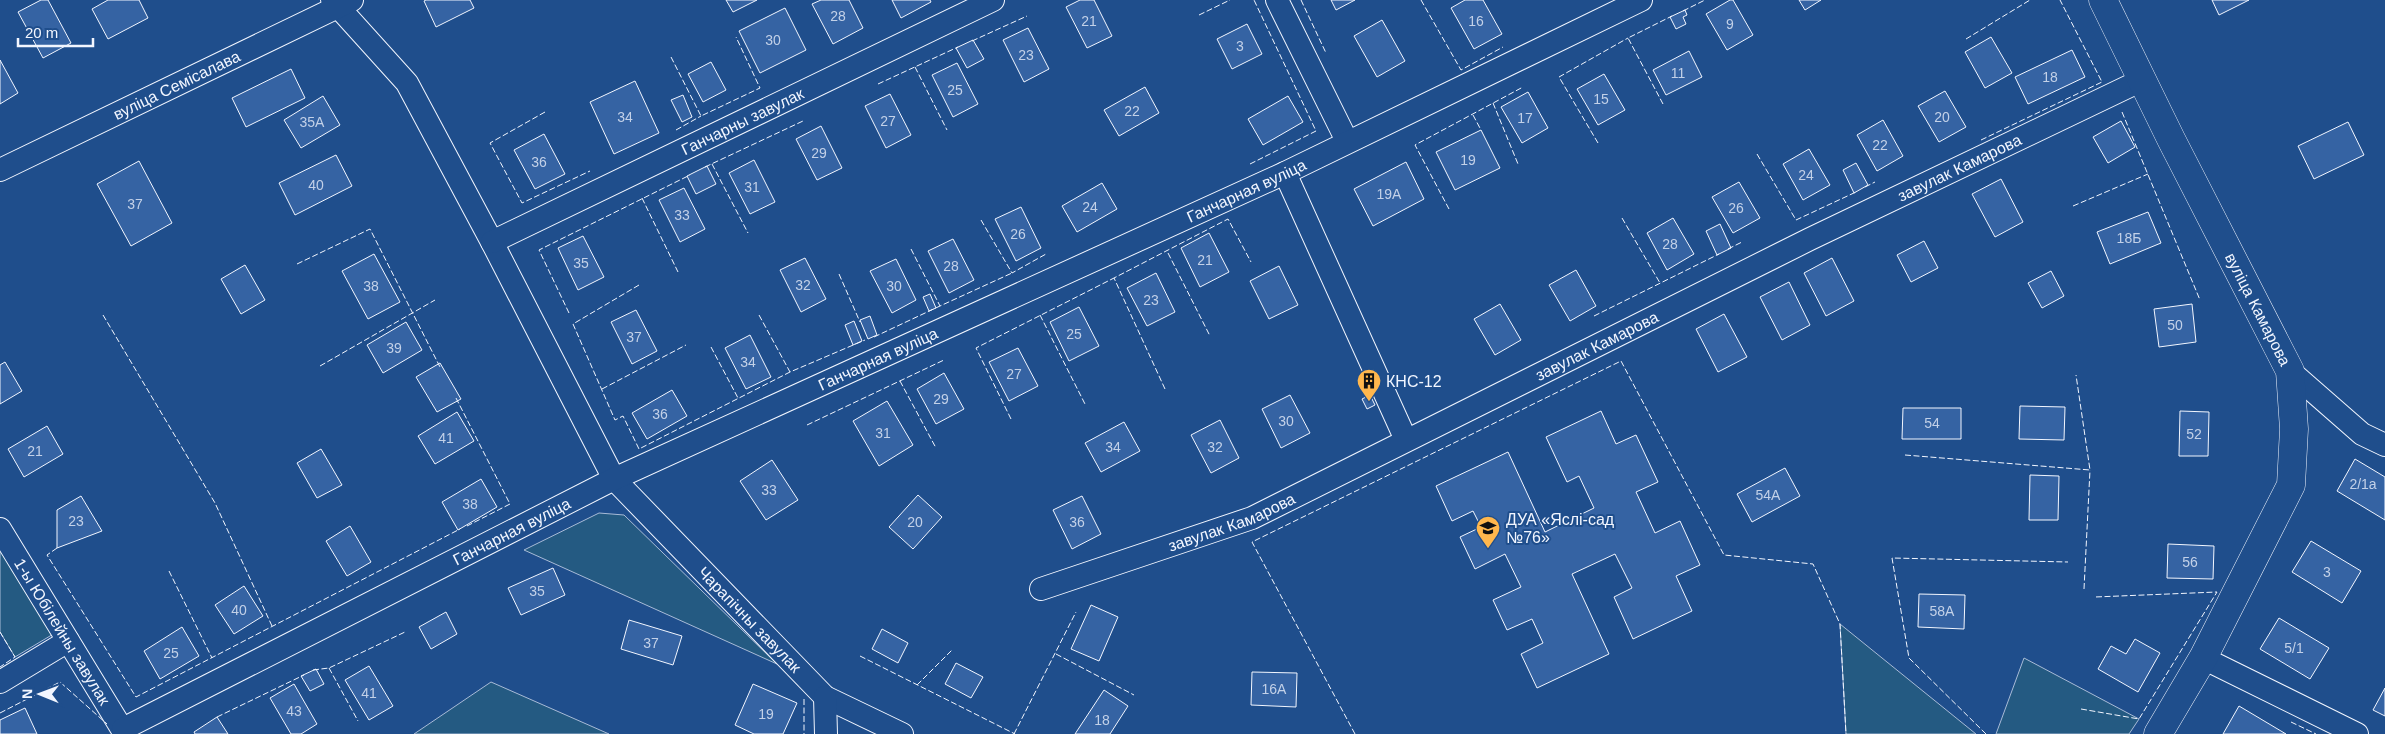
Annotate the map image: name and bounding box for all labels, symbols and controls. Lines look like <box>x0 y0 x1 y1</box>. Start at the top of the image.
house number: 28 <box>830 8 846 24</box>
house number: 21 <box>1081 13 1097 29</box>
house number: 16 <box>1468 13 1484 29</box>
scale bar <box>18 15 92 47</box>
house number: 9 <box>1726 16 1734 32</box>
text: 20 m <box>25 24 58 41</box>
house number: 30 <box>765 32 781 48</box>
house number: 3 <box>1236 38 1244 54</box>
street label: вуліца Семісалава <box>110 47 243 123</box>
house number: 23 <box>1018 47 1034 63</box>
house number: 11 <box>1671 65 1685 81</box>
house number: 18 <box>2042 69 2058 85</box>
house number: 25 <box>947 82 963 98</box>
street label: Ганчарны завулак <box>678 84 807 158</box>
house number: 15 <box>1593 91 1609 107</box>
house number: 22 <box>1124 103 1140 119</box>
house number: 34 <box>617 109 633 125</box>
house number: 20 <box>1934 109 1950 125</box>
house number: 17 <box>1517 110 1533 126</box>
house number: 27 <box>880 113 896 129</box>
house number: 35А <box>300 114 325 130</box>
street label: завулак Камарова <box>1895 131 2024 204</box>
house number: 22 <box>1872 137 1888 153</box>
house number: 29 <box>811 145 827 161</box>
house number: 19 <box>1460 152 1476 168</box>
house number: 36 <box>531 154 547 170</box>
street label: Ганчарная вуліца <box>1184 156 1309 225</box>
house number: 24 <box>1798 167 1814 183</box>
house number: 40 <box>308 177 324 193</box>
house number: 31 <box>744 179 760 195</box>
house number: 19А <box>1377 186 1402 202</box>
house number: 37 <box>127 196 143 212</box>
house number: 24 <box>1082 199 1098 215</box>
house number: 26 <box>1728 200 1744 216</box>
house number: 33 <box>674 207 690 223</box>
house number: 26 <box>1010 226 1026 242</box>
house number: 18Б <box>2117 230 2141 246</box>
house number: 28 <box>1662 236 1678 252</box>
street label: вуліца Камарова <box>2222 250 2294 369</box>
house number: 21 <box>1197 252 1213 268</box>
house number: 35 <box>573 255 589 271</box>
house number: 28 <box>943 258 959 274</box>
house number: 32 <box>795 277 811 293</box>
house number: 38 <box>363 278 379 294</box>
house number: 30 <box>886 278 902 294</box>
house number: 23 <box>1143 292 1159 308</box>
street label: завулак Камарова <box>1533 308 1661 383</box>
house number: 50 <box>2167 317 2183 333</box>
street label: Ганчарная вуліца <box>816 324 940 393</box>
house number: 25 <box>1066 326 1082 342</box>
house number: 37 <box>626 329 642 345</box>
house number: 39 <box>386 340 402 356</box>
house number: 34 <box>740 354 756 370</box>
house number: 27 <box>1006 366 1022 382</box>
building icon: КНС-12 <box>1356 368 1382 402</box>
place label: КНС-12 <box>1386 373 1442 390</box>
house number: 29 <box>933 391 949 407</box>
house number: 36 <box>652 406 668 422</box>
house number: 30 <box>1278 413 1294 429</box>
house number: 54 <box>1924 415 1940 431</box>
house number: 31 <box>875 425 891 441</box>
house number: 52 <box>2186 426 2202 442</box>
house number: 41 <box>438 430 454 446</box>
house number: 34 <box>1105 439 1121 455</box>
house number: 32 <box>1207 439 1223 455</box>
house number: 21 <box>27 443 43 459</box>
house number: 2/1а <box>2349 476 2377 492</box>
house number: 33 <box>761 482 777 498</box>
house number: 54А <box>1756 487 1781 503</box>
street label: завулак Камарова <box>1166 489 1298 554</box>
street label: Ганчарная вуліца <box>450 494 573 568</box>
house number: 38 <box>462 496 478 512</box>
place label: ДУА «Яслі-сад №76» <box>1506 511 1615 546</box>
house number: 23 <box>68 513 84 529</box>
house number: 20 <box>907 514 923 530</box>
house number: 36 <box>1069 514 1085 530</box>
school or university icon: ДУА «Яслі-сад №76» <box>1475 515 1501 549</box>
house number: 56 <box>2182 554 2198 570</box>
street label: 1-ы Юбілейны завулак <box>11 555 114 709</box>
street label: Чарапічны завулак <box>695 563 805 676</box>
house number: 3 <box>2323 564 2331 580</box>
house number: 35 <box>529 583 545 599</box>
house number: 40 <box>231 602 247 618</box>
house number: 58А <box>1930 603 1955 619</box>
house number: 37 <box>643 635 659 651</box>
house number: 5/1 <box>2284 640 2304 656</box>
house number: 25 <box>163 645 179 661</box>
north arrow <box>15 669 65 719</box>
house number: 16А <box>1262 681 1287 697</box>
house number: 41 <box>361 685 377 701</box>
text: N <box>19 689 35 699</box>
house number: 43 <box>286 703 302 719</box>
house number: 19 <box>758 706 774 722</box>
house number: 18 <box>1094 712 1110 728</box>

